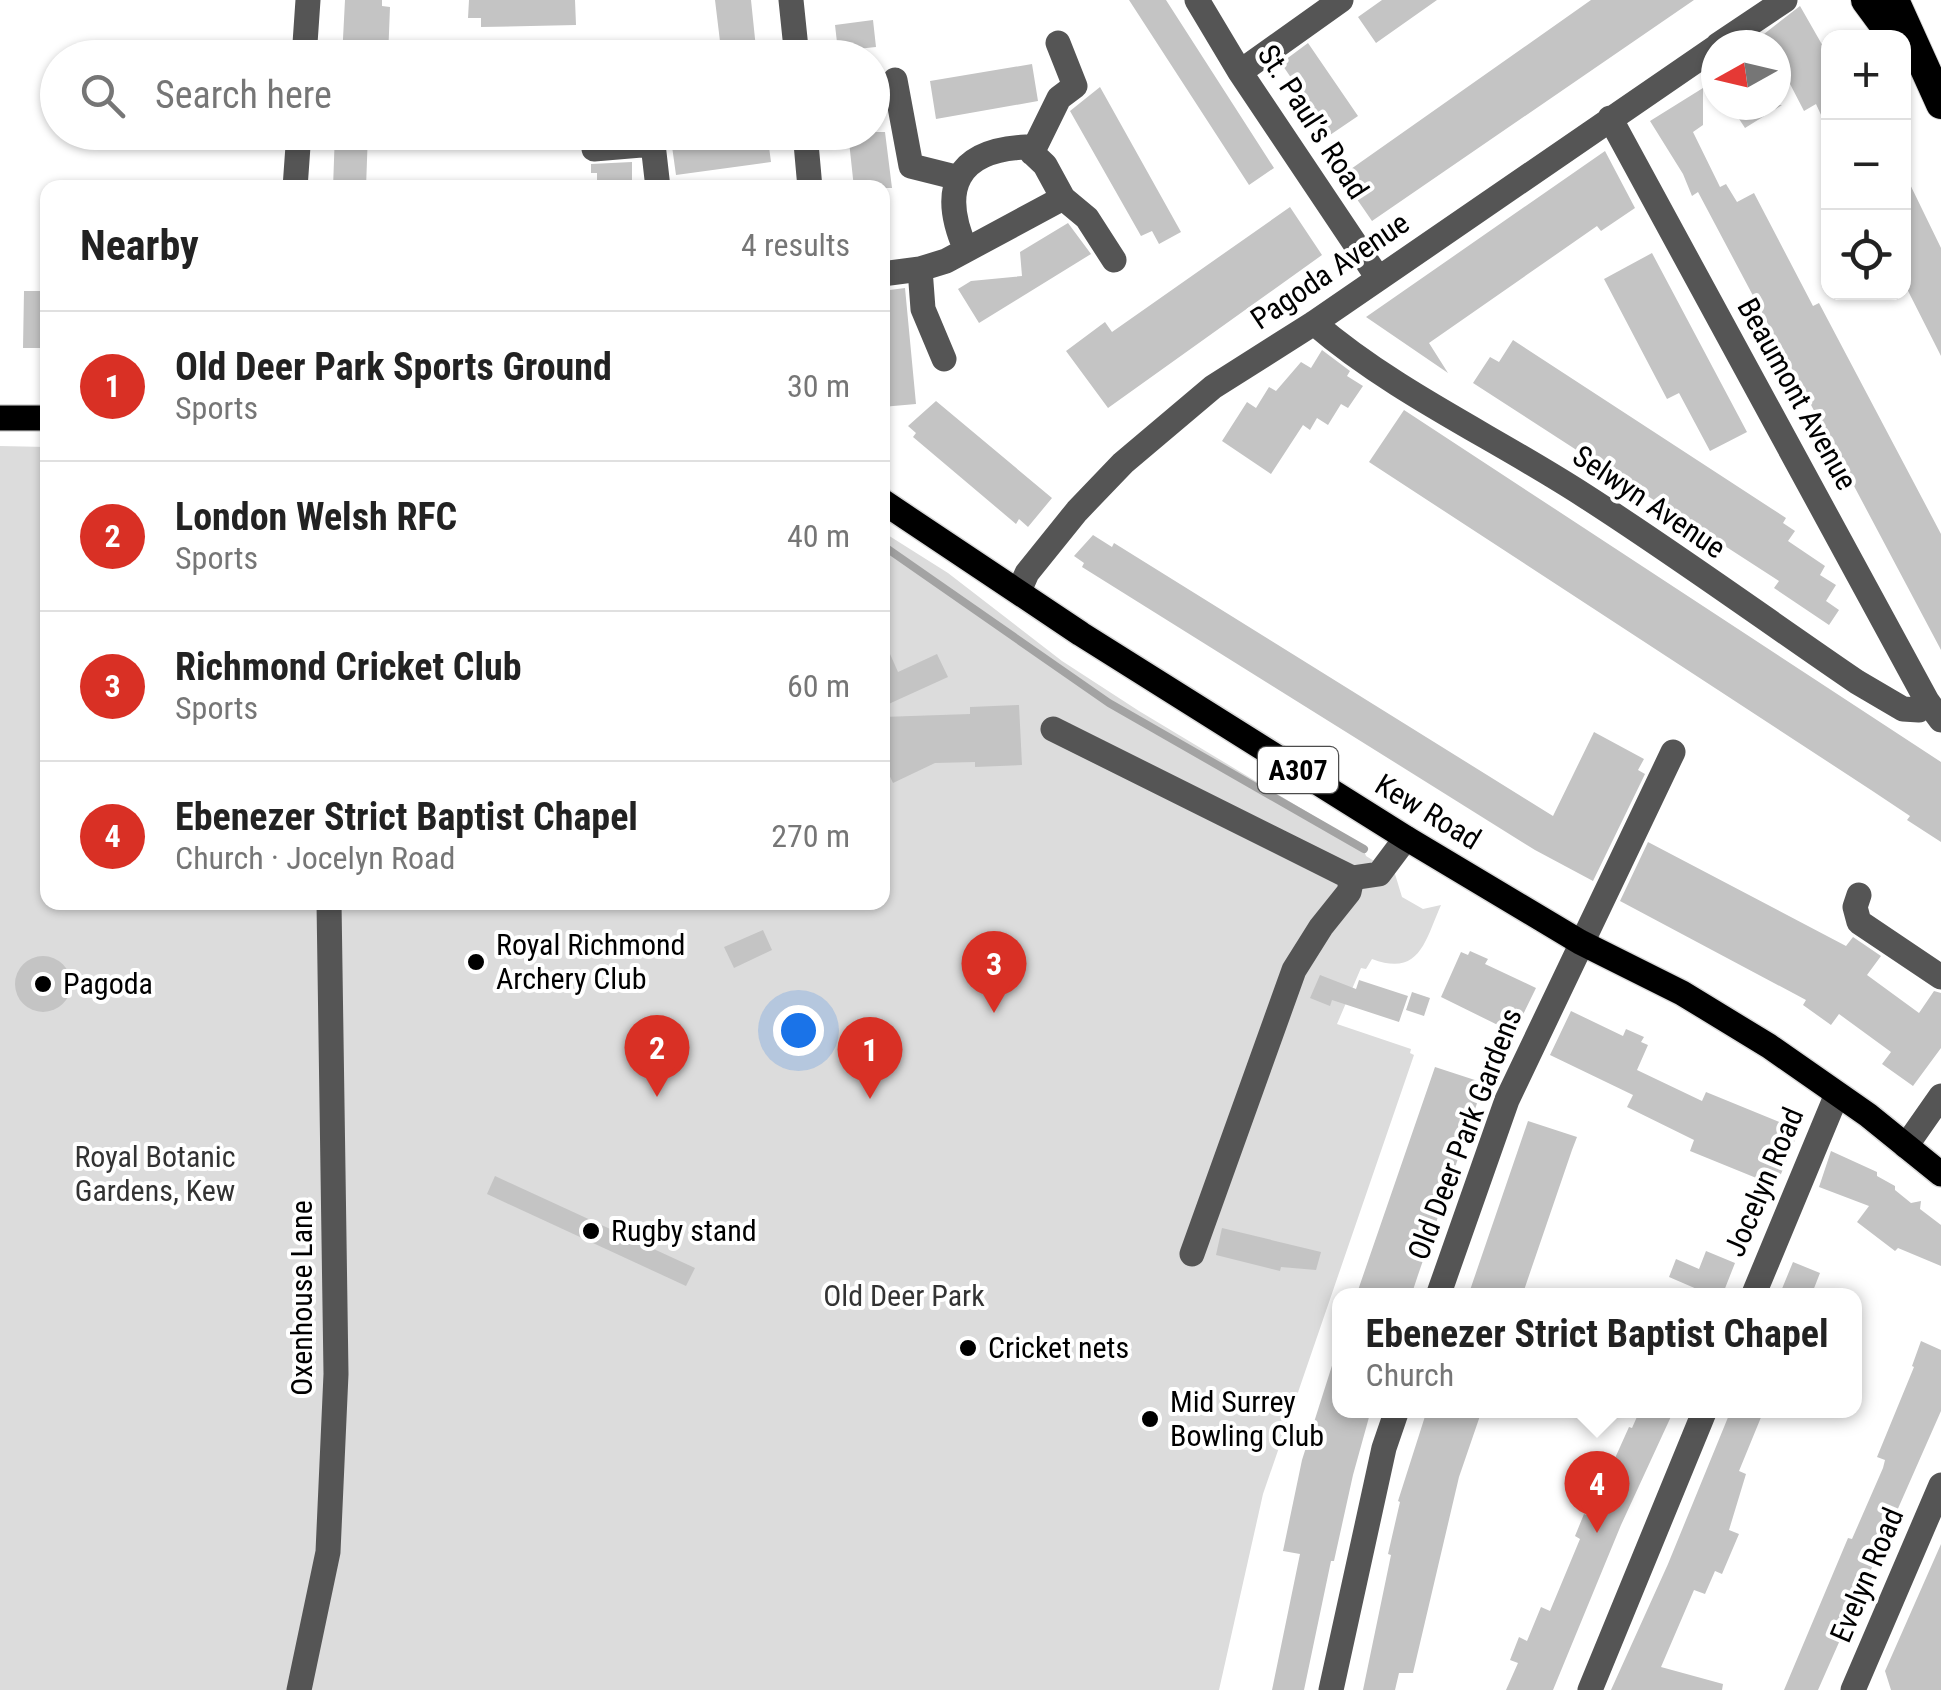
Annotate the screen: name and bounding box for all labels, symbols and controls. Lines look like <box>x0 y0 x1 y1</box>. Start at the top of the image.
north arrow <box>1701 30 1791 120</box>
map controls <box>1821 30 1911 300</box>
button: + <box>1821 30 1911 120</box>
street label: St. Paul’s Road <box>1251 38 1376 205</box>
search box <box>40 40 890 150</box>
icon: search <box>75 68 130 123</box>
text: Search here <box>155 73 332 117</box>
button: − <box>1821 120 1911 210</box>
street label: Pagoda Avenue <box>1244 205 1415 336</box>
button: locate <box>1821 210 1911 300</box>
text: Nearby <box>80 221 199 270</box>
text: 4 results <box>741 226 850 264</box>
street label: Beaumont Avenue <box>1730 292 1865 496</box>
text: Old Deer Park Sports Ground <box>175 345 612 389</box>
text: 1 <box>104 367 121 405</box>
text: 30 m <box>787 367 850 405</box>
text: Sports <box>175 389 258 427</box>
street label: Selwyn Avenue <box>1566 438 1732 565</box>
text: London Welsh RFC <box>175 495 457 539</box>
text: 2 <box>104 517 121 555</box>
text: 40 m <box>787 517 850 555</box>
text: Sports <box>175 539 258 577</box>
text: Richmond Cricket Club <box>175 645 522 689</box>
text: 3 <box>104 667 121 705</box>
text: 60 m <box>787 667 850 705</box>
text: Sports <box>175 689 258 727</box>
road number: A307 <box>1258 747 1338 793</box>
street label: Kew Road <box>1369 767 1487 857</box>
text: Ebenezer Strict Baptist Chapel <box>175 795 638 839</box>
text: 4 <box>104 817 121 855</box>
text: 270 m <box>771 817 850 855</box>
text: Church · Jocelyn Road <box>175 839 455 877</box>
place label: Royal Richmond Archery Club <box>496 927 685 996</box>
pin: 3 <box>962 930 1026 1013</box>
marker: Royal Richmond Archery Club <box>465 951 487 973</box>
place label: Pagoda <box>63 966 153 1001</box>
marker: Pagoda <box>32 973 54 995</box>
street label: Old Deer Park Gardens <box>1400 1003 1529 1264</box>
your location <box>773 1005 824 1056</box>
pin: 2 <box>624 1014 690 1097</box>
pin: 1 <box>838 1016 902 1099</box>
street label: Jocelyn Road <box>1716 1102 1811 1262</box>
park label: Royal Botanic Gardens, Kew <box>74 1139 236 1208</box>
street label: Oxenhouse Lane <box>284 1200 319 1396</box>
place label: Rugby stand <box>611 1213 757 1248</box>
marker: Rugby stand <box>580 1220 602 1242</box>
park label: Old Deer Park <box>823 1278 985 1313</box>
popup <box>1332 1288 1862 1418</box>
text: Ebenezer Strict Baptist Chapel <box>1366 1312 1828 1356</box>
place label: Cricket nets <box>988 1330 1129 1365</box>
marker: Cricket nets <box>957 1337 979 1359</box>
text: Church <box>1366 1356 1454 1394</box>
place label: Mid Surrey Bowling Club <box>1170 1384 1324 1453</box>
marker: Mid Surrey Bowling Club <box>1139 1408 1161 1430</box>
pin: 4 <box>1564 1450 1630 1533</box>
street label: Evelyn Road <box>1823 1502 1910 1647</box>

